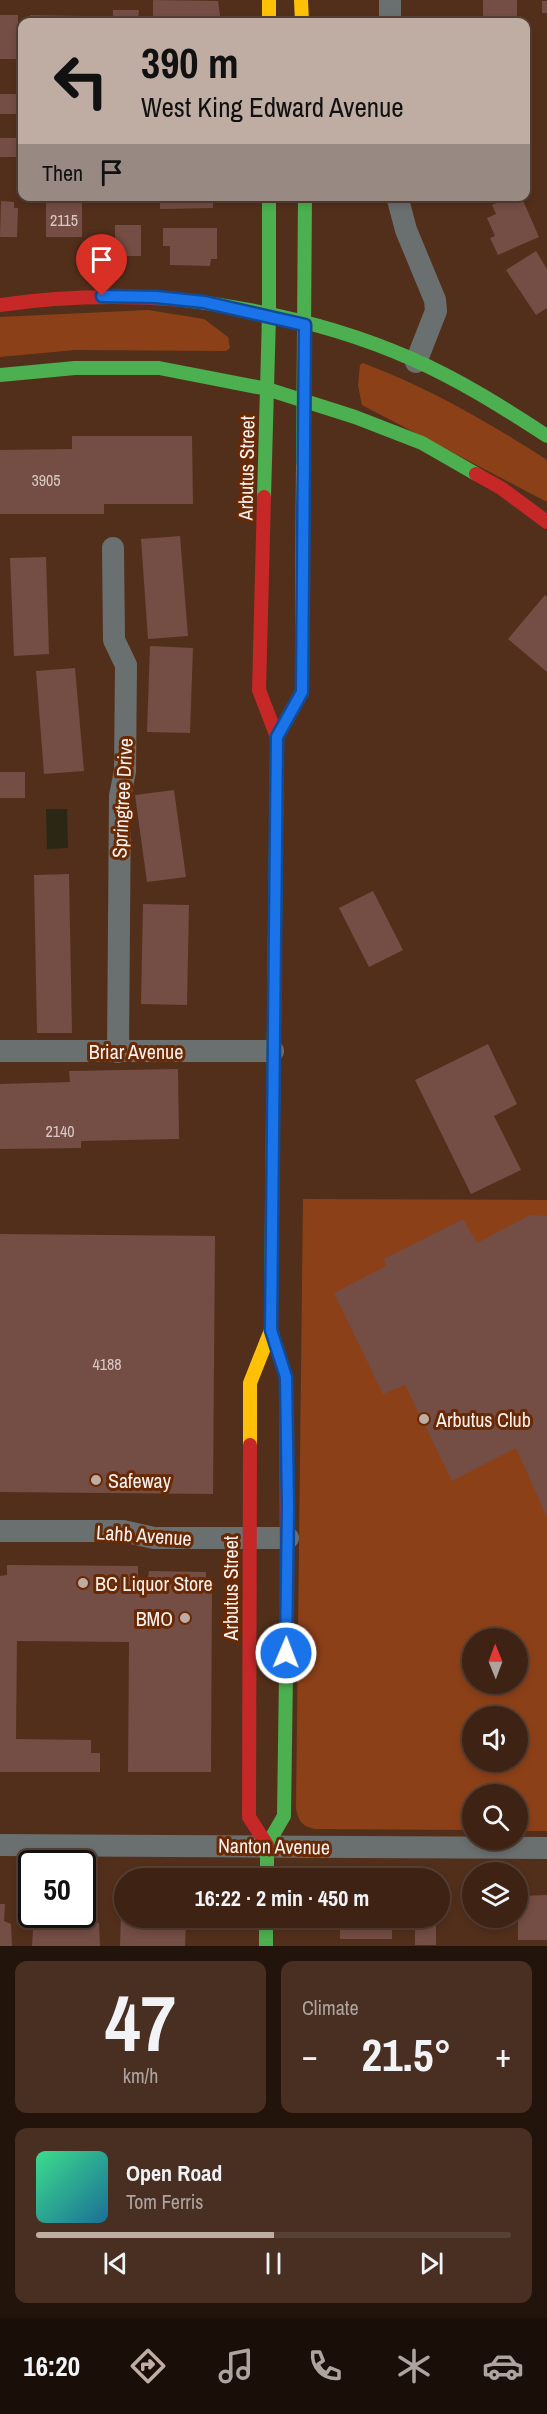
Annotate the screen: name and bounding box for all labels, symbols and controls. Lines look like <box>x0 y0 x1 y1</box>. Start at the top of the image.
text: 390 m <box>141 35 239 91</box>
icon: left <box>42 42 120 120</box>
text: West King Edward Avenue <box>141 89 404 125</box>
icon: arrive <box>95 156 128 189</box>
text: Then <box>42 158 83 188</box>
house number: 2115 <box>50 209 78 231</box>
pin <box>76 234 127 296</box>
icon: arrive <box>85 243 118 276</box>
street label: Arbutus Street <box>232 415 260 522</box>
house number: 3905 <box>31 469 61 491</box>
street label: Springtree Drive <box>105 737 139 859</box>
street label: Briar Avenue <box>89 1038 183 1065</box>
house number: 2140 <box>45 1120 75 1142</box>
house number: 4188 <box>92 1353 122 1375</box>
place label: Arbutus Club <box>435 1406 531 1433</box>
marker: Arbutus Club <box>417 1412 431 1426</box>
place label: Safeway <box>108 1467 172 1494</box>
marker: Safeway <box>89 1473 103 1487</box>
street label: Lahb Avenue <box>95 1518 193 1552</box>
street label: Arbutus Street <box>217 1535 244 1641</box>
place label: BC Liquor Store <box>95 1570 213 1597</box>
marker: BC Liquor Store <box>76 1576 90 1590</box>
place label: BMO <box>136 1605 173 1632</box>
marker: BMO <box>178 1611 192 1625</box>
position arrow <box>254 1621 318 1685</box>
north arrow <box>462 1628 528 1694</box>
map controls <box>462 1628 528 1928</box>
button: sound <box>462 1706 528 1772</box>
button: search <box>462 1784 528 1850</box>
street label: Nanton Avenue <box>218 1832 330 1860</box>
speed limit sign: 50 <box>18 1850 96 1928</box>
button: layers <box>462 1862 528 1928</box>
text: 16:22 · 2 min · 450 m <box>195 1883 369 1913</box>
text: 47 <box>105 1970 176 2075</box>
text: Climate <box>302 1994 359 2021</box>
text: 21.5° <box>362 2024 451 2085</box>
text: − <box>302 2033 318 2077</box>
text: + <box>495 2033 511 2077</box>
text: km/h <box>123 2062 158 2089</box>
text: Open Road <box>126 2158 222 2188</box>
text: Tom Ferris <box>126 2188 204 2215</box>
icon: previous <box>99 2247 132 2280</box>
icon: pause <box>257 2247 290 2280</box>
icon: next <box>415 2247 448 2280</box>
icon: directions <box>127 2345 169 2387</box>
icon: music <box>215 2345 257 2387</box>
icon: phone <box>304 2345 346 2387</box>
icon: climate <box>393 2345 435 2387</box>
icon: car <box>482 2345 524 2387</box>
text: 16:20 <box>23 2348 80 2384</box>

